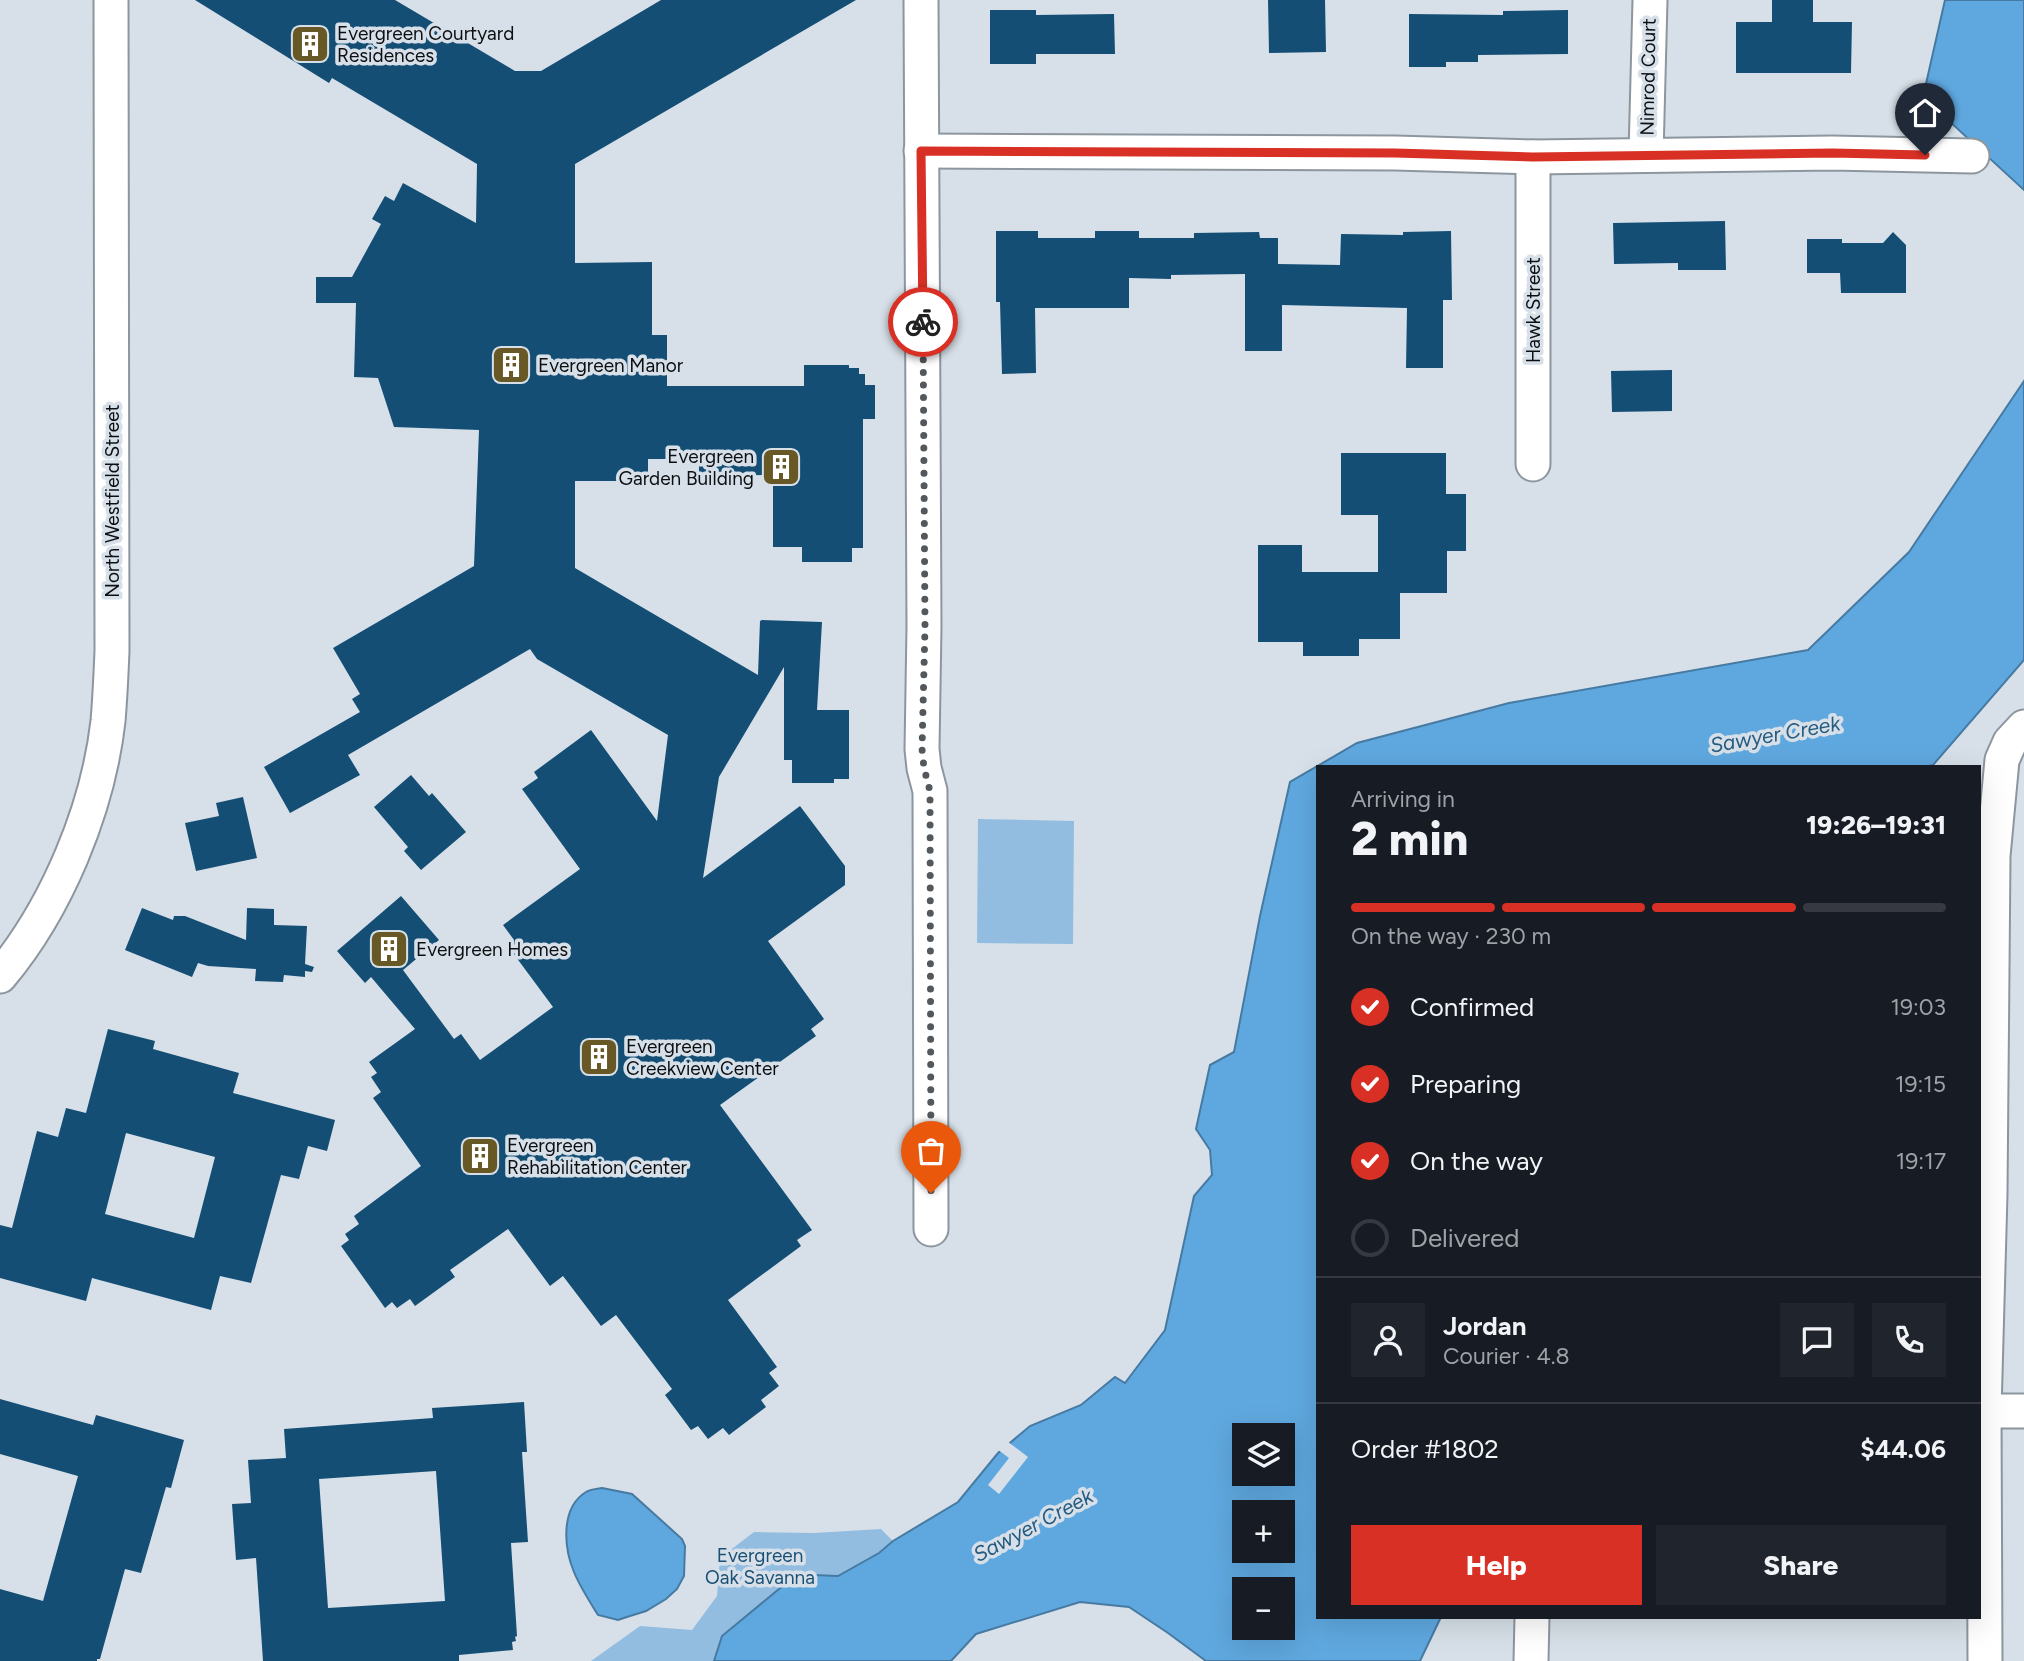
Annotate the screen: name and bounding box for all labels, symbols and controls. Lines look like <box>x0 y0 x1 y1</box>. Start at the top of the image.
street label: Nimrod Court <box>1635 18 1661 136</box>
place label: Evergreen Courtyard Residences <box>337 22 514 67</box>
building icon: Evergreen Courtyard Residences <box>289 23 331 65</box>
pin <box>1895 83 1955 155</box>
icon: home <box>1906 94 1944 132</box>
street label: Hawk Street <box>1522 257 1545 363</box>
courier <box>888 287 958 357</box>
icon: bike <box>904 303 942 341</box>
building icon: Evergreen Manor <box>490 344 532 386</box>
place label: Evergreen Manor <box>538 354 684 377</box>
street label: North Westfield Street <box>101 404 124 598</box>
place label: Evergreen Garden Building <box>619 445 754 490</box>
building icon: Evergreen Garden Building <box>760 446 802 488</box>
water label: Sawyer Creek <box>1708 710 1843 758</box>
text: Arriving in <box>1351 785 1455 813</box>
text: 19:26–19:31 <box>1806 809 1946 841</box>
text: 2 min <box>1351 811 1468 867</box>
text: On the way · 230 m <box>1351 922 1551 950</box>
building icon: Evergreen Homes <box>368 928 410 970</box>
place label: Evergreen Homes <box>416 938 568 961</box>
icon: check <box>1351 988 1389 1026</box>
text: Confirmed <box>1410 991 1534 1023</box>
text: 19:03 <box>1890 993 1946 1021</box>
place label: Evergreen Creekview Center <box>626 1035 779 1080</box>
building icon: Evergreen Creekview Center <box>578 1036 620 1078</box>
icon: check <box>1351 1065 1389 1103</box>
text: Preparing <box>1410 1068 1521 1100</box>
text: 19:15 <box>1895 1070 1946 1098</box>
pin <box>901 1121 961 1193</box>
icon: bag <box>912 1132 950 1170</box>
place label: Evergreen Rehabilitation Center <box>507 1134 688 1179</box>
building icon: Evergreen Rehabilitation Center <box>459 1135 501 1177</box>
icon: check <box>1351 1142 1389 1180</box>
text: On the way <box>1410 1145 1543 1177</box>
text: 19:17 <box>1896 1147 1946 1175</box>
text: Delivered <box>1410 1222 1519 1254</box>
button: person <box>1351 1303 1425 1377</box>
button: chat <box>1780 1303 1854 1377</box>
button: phone <box>1872 1303 1946 1377</box>
text: Jordan <box>1443 1310 1526 1342</box>
text: Courier · 4.8 <box>1443 1342 1570 1370</box>
map controls <box>1232 1423 1295 1640</box>
button: layers <box>1232 1423 1295 1486</box>
text: Order #1802 <box>1351 1433 1499 1465</box>
text: $44.06 <box>1860 1433 1946 1465</box>
water label: Sawyer Creek <box>969 1483 1098 1567</box>
button: + <box>1232 1500 1295 1563</box>
button: Help <box>1351 1525 1642 1605</box>
button: Share <box>1656 1525 1946 1605</box>
park label: Evergreen Oak Savanna <box>705 1544 815 1589</box>
button: − <box>1232 1577 1295 1640</box>

